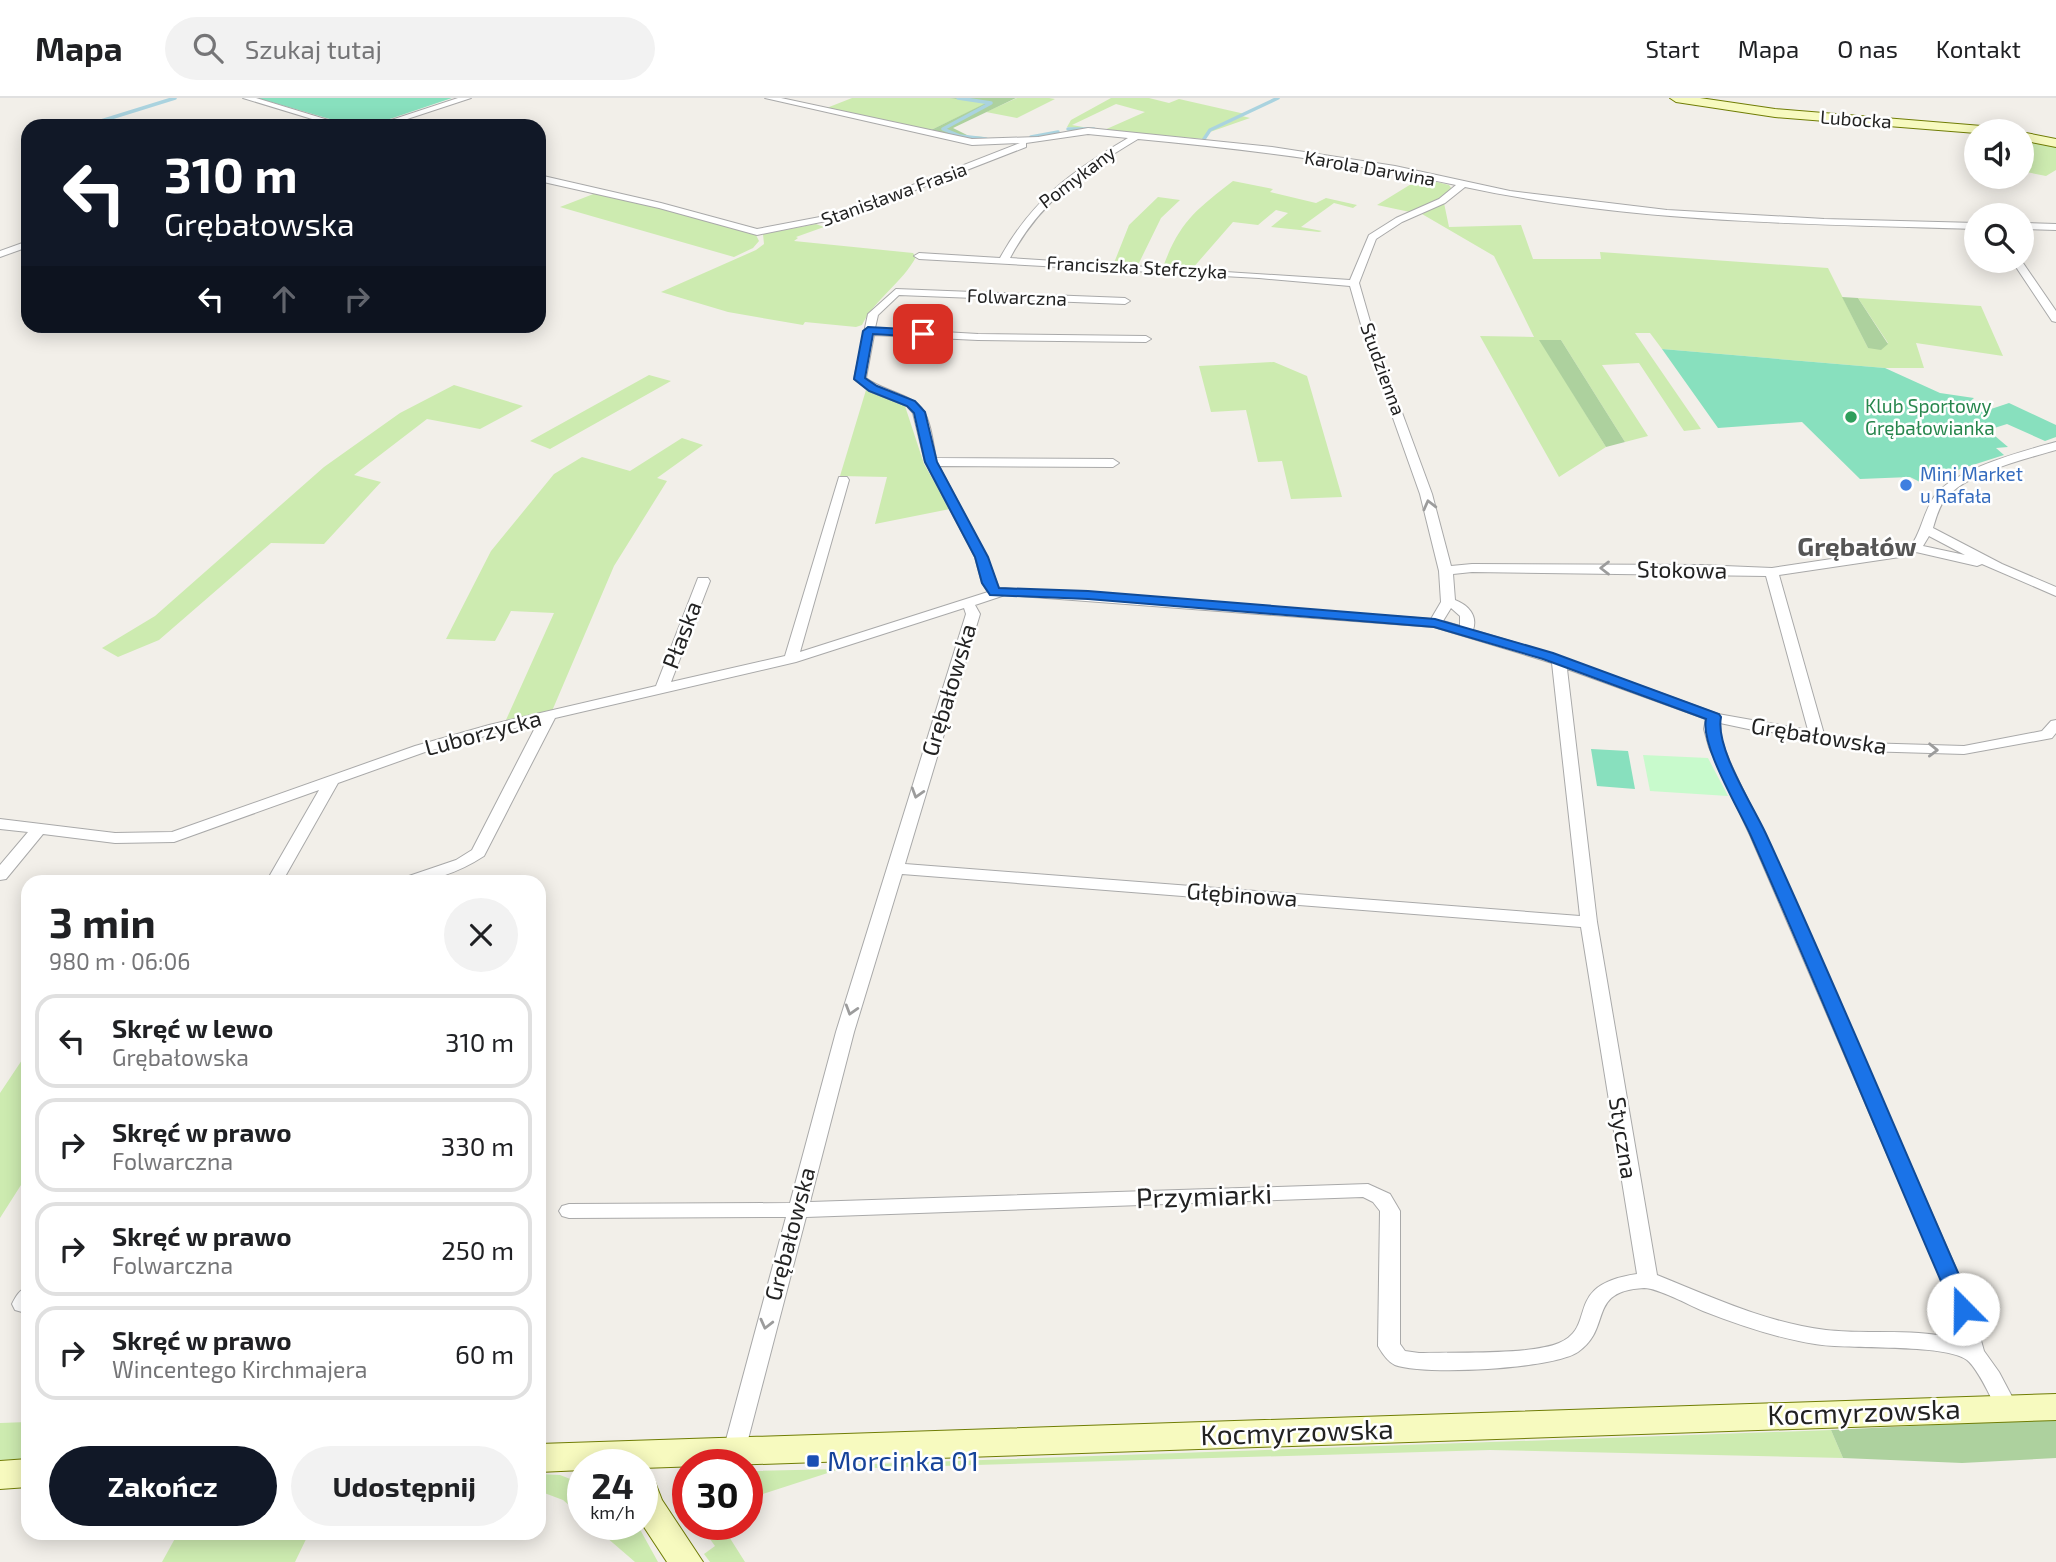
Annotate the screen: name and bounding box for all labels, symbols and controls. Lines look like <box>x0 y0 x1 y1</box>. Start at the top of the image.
search box <box>165 17 655 80</box>
text: Mapa <box>35 28 123 68</box>
icon: search <box>189 29 227 67</box>
text: Szukaj tutaj <box>245 33 382 64</box>
text: Start <box>1645 34 1700 63</box>
text: Mapa <box>1738 34 1799 63</box>
text: O nas <box>1837 34 1898 63</box>
text: Kontakt <box>1936 34 2021 63</box>
street label: Lubocka <box>1820 105 1893 132</box>
map controls <box>1964 119 2034 273</box>
button: sound <box>1964 119 2034 189</box>
street label: Pomykany <box>1034 140 1119 213</box>
text: 310 m <box>164 144 298 203</box>
street label: Karola Darwina <box>1303 145 1437 190</box>
icon: left <box>49 147 140 238</box>
street label: Stanisława Frasia <box>818 157 970 231</box>
button: search <box>1964 203 2034 273</box>
text: Grębałowska <box>164 204 355 242</box>
street label: Franciszka Stefczyka <box>1046 250 1228 283</box>
icon: left <box>192 280 230 318</box>
icon: ahead <box>265 280 303 318</box>
icon: right <box>338 280 376 318</box>
street label: Folwarczna <box>967 283 1067 310</box>
pin <box>893 304 953 364</box>
icon: arrive <box>904 315 942 353</box>
street label: Studzienna <box>1356 319 1411 418</box>
place label: Klub Sportowy Grębałowianka <box>1865 394 1995 439</box>
marker: Klub Sportowy Grębałowianka <box>1843 409 1859 425</box>
place label: Mini Market u Rafała <box>1920 462 2023 507</box>
marker: Mini Market u Rafała <box>1898 477 1914 493</box>
one-way arrow <box>1423 499 1437 511</box>
district label: Grębałów <box>1797 530 1917 561</box>
street label: Stokowa <box>1637 554 1727 584</box>
one-way arrow <box>1600 560 1610 576</box>
street label: Płaska <box>655 597 707 672</box>
street label: Grębałowska <box>915 620 981 759</box>
street label: Luborzycka <box>421 703 544 761</box>
street label: Grębałowska <box>1749 710 1889 760</box>
one-way arrow <box>1928 742 1939 758</box>
one-way arrow <box>911 786 926 798</box>
street label: Głębinowa <box>1186 876 1298 912</box>
text: 3 min <box>49 896 156 946</box>
button: close <box>444 898 518 972</box>
text: 980 m · 06:06 <box>49 947 190 975</box>
one-way arrow <box>845 1003 859 1016</box>
text: Skręć w lewo <box>112 1012 273 1043</box>
icon: left <box>53 1022 91 1060</box>
text: 310 m <box>445 1026 514 1057</box>
text: Grębałowska <box>112 1043 249 1071</box>
street label: Styczna <box>1604 1095 1644 1181</box>
text: Skręć w prawo <box>112 1116 292 1147</box>
icon: right <box>53 1126 91 1164</box>
text: 330 m <box>441 1130 514 1161</box>
text: Folwarczna <box>112 1147 233 1175</box>
street label: Grębałowska <box>758 1164 820 1304</box>
street label: Przymiarki <box>1135 1176 1273 1214</box>
text: Skręć w prawo <box>112 1220 292 1251</box>
icon: right <box>53 1230 91 1268</box>
text: 250 m <box>441 1234 514 1265</box>
text: Folwarczna <box>112 1251 233 1279</box>
position arrow <box>1926 1272 2000 1346</box>
one-way arrow <box>760 1318 774 1330</box>
text: Skręć w prawo <box>112 1324 292 1355</box>
icon: right <box>53 1334 91 1372</box>
text: 60 m <box>455 1338 514 1369</box>
text: Wincentego Kirchmajera <box>112 1355 367 1383</box>
street label: Kocmyrzowska <box>1767 1391 1961 1431</box>
street label: Kocmyrzowska <box>1200 1411 1394 1451</box>
place label: Morcinka 01 <box>827 1443 979 1477</box>
button: Zakończ <box>49 1446 277 1526</box>
button: Udostępnij <box>291 1446 518 1526</box>
speed limit sign: 30 <box>672 1449 763 1540</box>
marker: Morcinka 01 <box>805 1453 821 1469</box>
text: 24 <box>591 1464 634 1506</box>
text: km/h <box>590 1501 635 1523</box>

